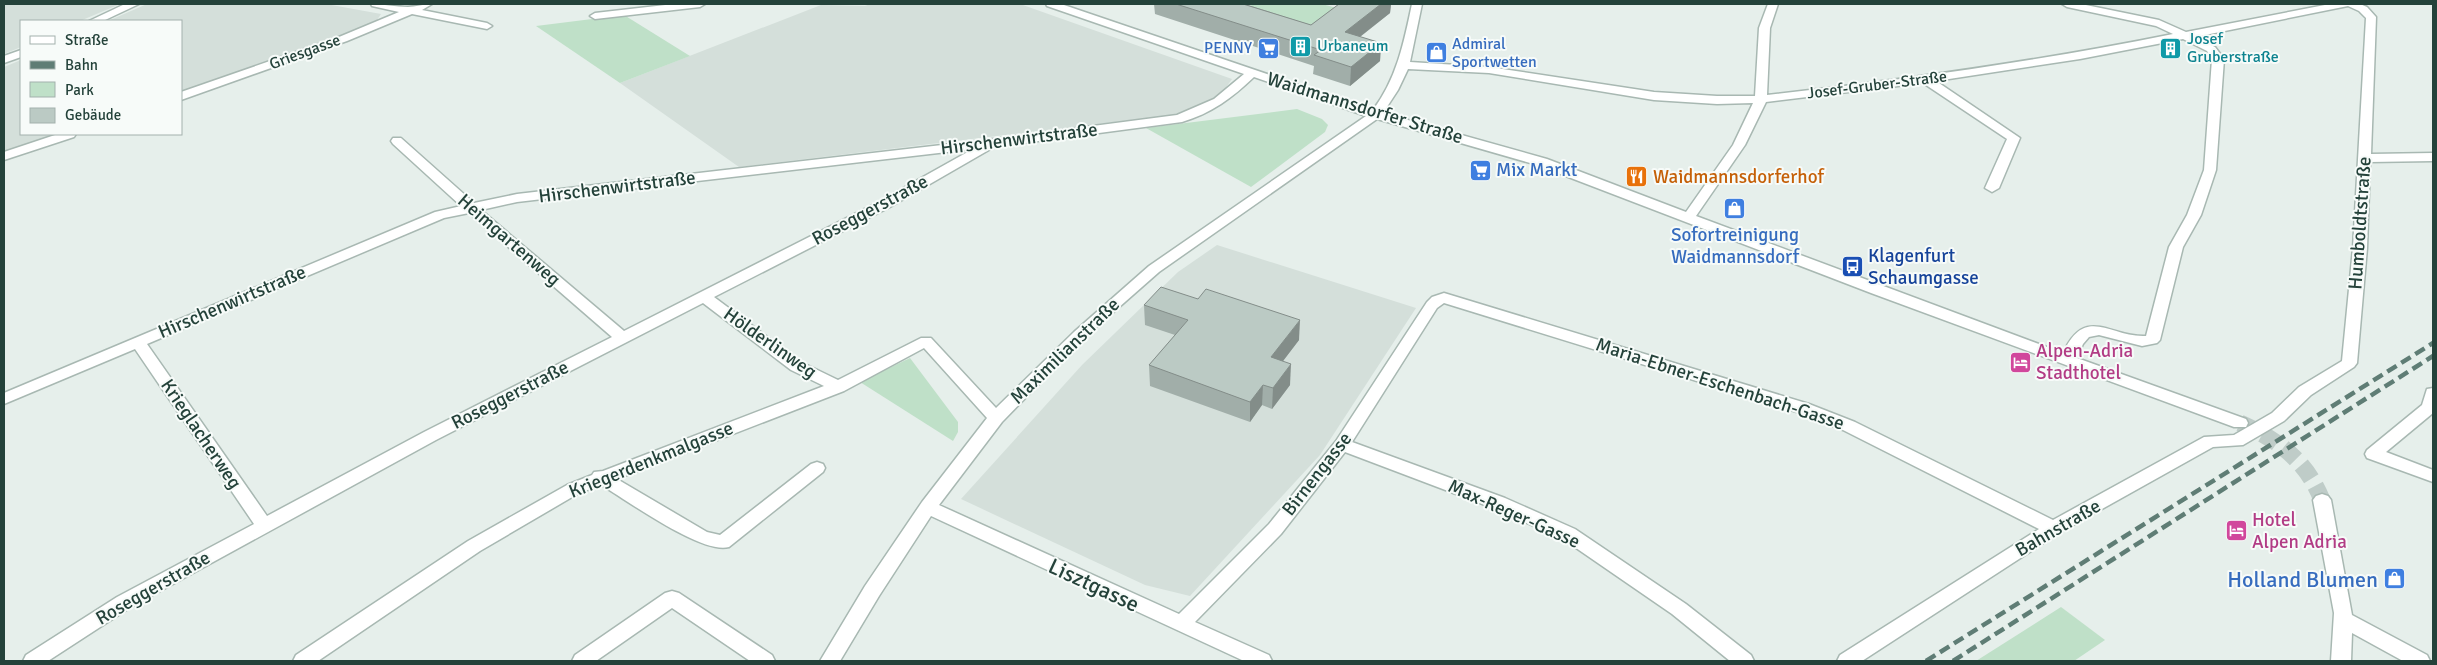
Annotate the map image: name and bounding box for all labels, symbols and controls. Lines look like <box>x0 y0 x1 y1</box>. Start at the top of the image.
legend <box>20 20 182 135</box>
place label: Josef Gruberstraße <box>2187 29 2279 67</box>
street label: Griesgasse <box>267 30 343 74</box>
text: Straße <box>65 31 109 49</box>
building icon: Urbaneum <box>1289 34 1313 58</box>
place label: Admiral Sportwetten <box>1452 34 1537 72</box>
supermarket icon: PENNY <box>1256 36 1280 60</box>
place label: Urbaneum <box>1317 36 1388 56</box>
building icon: Josef Gruberstraße <box>2159 36 2183 60</box>
place label: PENNY <box>1204 38 1252 58</box>
shop icon: Admiral Sportwetten <box>1424 41 1448 65</box>
text: Bahn <box>65 56 98 74</box>
street label: Josef-Gruber-Straße <box>1806 66 1948 104</box>
street label: Waidmannsdorfer Straße <box>1264 67 1466 149</box>
text: Park <box>65 81 94 99</box>
text: Gebäude <box>65 106 121 124</box>
street label: Hirschenwirtstraße <box>939 117 1099 161</box>
street label: Humboldtstraße <box>2343 156 2377 290</box>
supermarket icon: Mix Markt <box>1468 158 1492 182</box>
place label: Mix Markt <box>1496 158 1578 182</box>
street label: Hirschenwirtstraße <box>537 165 697 209</box>
restaurant icon: Waidmannsdorferhof <box>1625 165 1649 189</box>
place label: Waidmannsdorferhof <box>1653 165 1825 189</box>
street label: Roseggerstraße <box>808 169 932 251</box>
street label: Heimgartenweg <box>453 189 565 291</box>
shop icon: Sofortreinigung Waidmannsdorf <box>1723 197 1747 221</box>
place label: Sofortreinigung Waidmannsdorf <box>1671 223 1801 269</box>
place label: Klagenfurt Schaumgasse <box>1868 244 1979 290</box>
bus stop icon: Klagenfurt Schaumgasse <box>1840 255 1864 279</box>
street label: Hirschenwirtstraße <box>154 260 310 344</box>
street label: Maximilianstraße <box>1005 293 1125 409</box>
street label: Hölderlinweg <box>719 302 821 384</box>
street label: Maria-Ebner-Eschenbach-Gasse <box>1593 332 1847 436</box>
place label: Alpen-Adria Stadthotel <box>2036 339 2133 385</box>
hotel icon: Alpen-Adria Stadthotel <box>2008 350 2032 374</box>
street label: Roseggerstraße <box>447 355 573 435</box>
street label: Krieglacherweg <box>155 374 247 494</box>
street label: Kriegerdenkmalgasse <box>565 416 737 504</box>
street label: Birnengasse <box>1277 427 1357 521</box>
street label: Max-Reger-Gasse <box>1444 474 1584 554</box>
street label: Bahnstraße <box>2011 494 2105 562</box>
place label: Hotel Alpen Adria <box>2252 508 2347 554</box>
hotel icon: Hotel Alpen Adria <box>2224 519 2248 543</box>
street label: Roseggerstraße <box>91 546 215 630</box>
street label: Lisztgasse <box>1044 552 1144 618</box>
place label: Holland Blumen <box>2227 566 2378 593</box>
shop icon: Holland Blumen <box>2382 567 2406 591</box>

